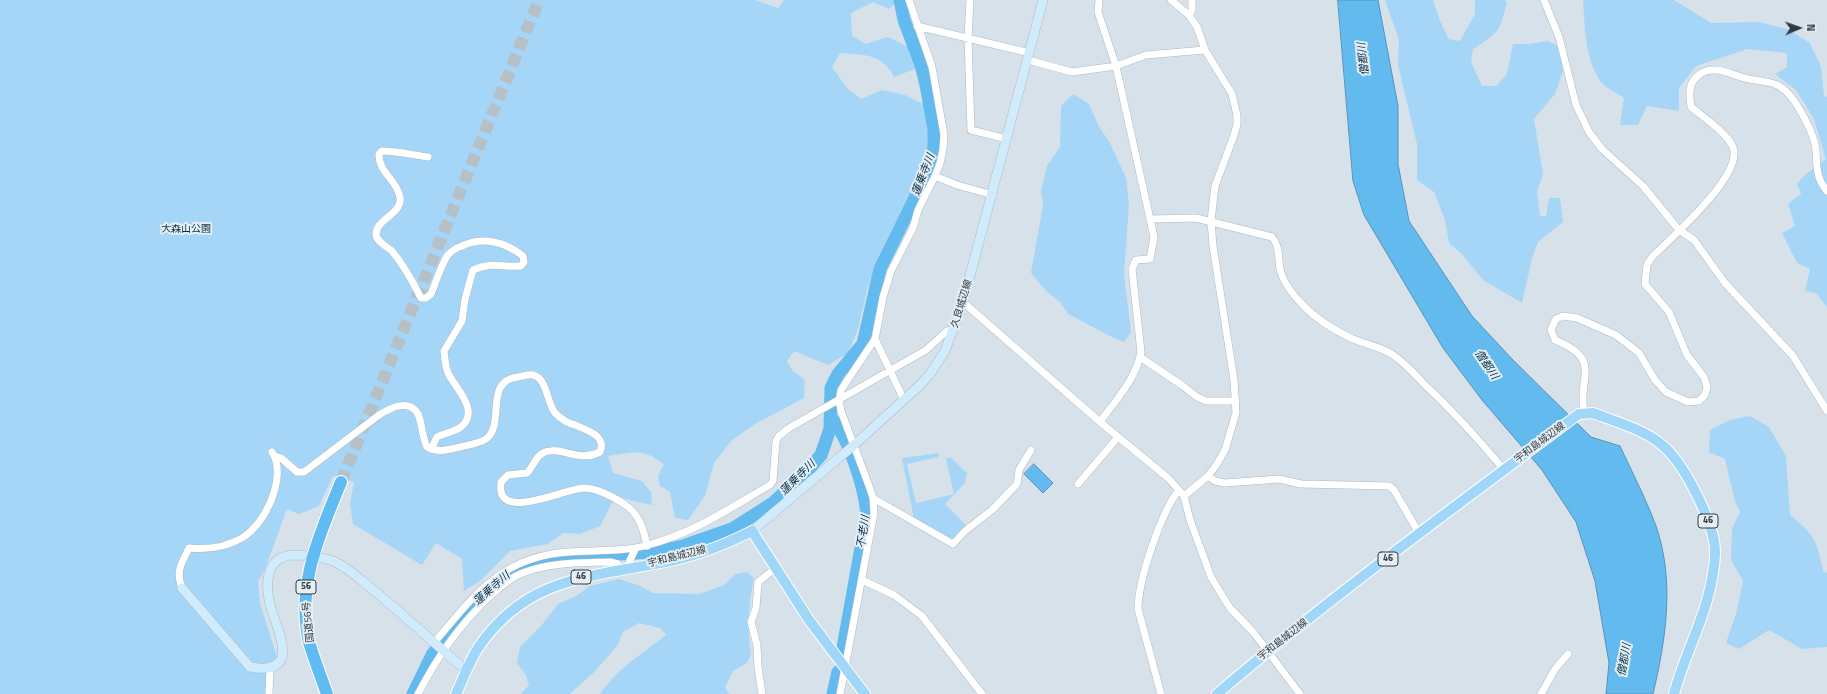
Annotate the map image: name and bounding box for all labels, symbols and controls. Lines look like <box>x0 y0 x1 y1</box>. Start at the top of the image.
north arrow <box>1779 8 1819 48</box>
text: N <box>1803 23 1819 32</box>
water label: 僧都川 <box>1356 42 1372 76</box>
water label: 蓮乗寺川 <box>910 152 938 198</box>
park label: 大森山公園 <box>161 224 211 236</box>
street label: 久良城辺線 <box>949 278 975 330</box>
water label: 僧都川 <box>1471 348 1501 382</box>
street label: 宇和島城辺線 <box>1512 420 1568 466</box>
water label: 蓮乗寺川 <box>778 458 818 498</box>
road number: 46 <box>1698 514 1718 528</box>
water label: 不老川 <box>855 515 873 549</box>
street label: 宇和島城辺線 <box>646 544 708 570</box>
road number: 46 <box>1378 552 1398 566</box>
water label: 蓮乗寺川 <box>471 570 513 608</box>
road number: 46 <box>571 570 591 584</box>
road number: 56 <box>296 580 316 594</box>
street label: 国道56号 <box>301 601 317 643</box>
street label: 宇和島城辺線 <box>1256 617 1310 663</box>
water label: 僧都川 <box>1616 643 1634 677</box>

